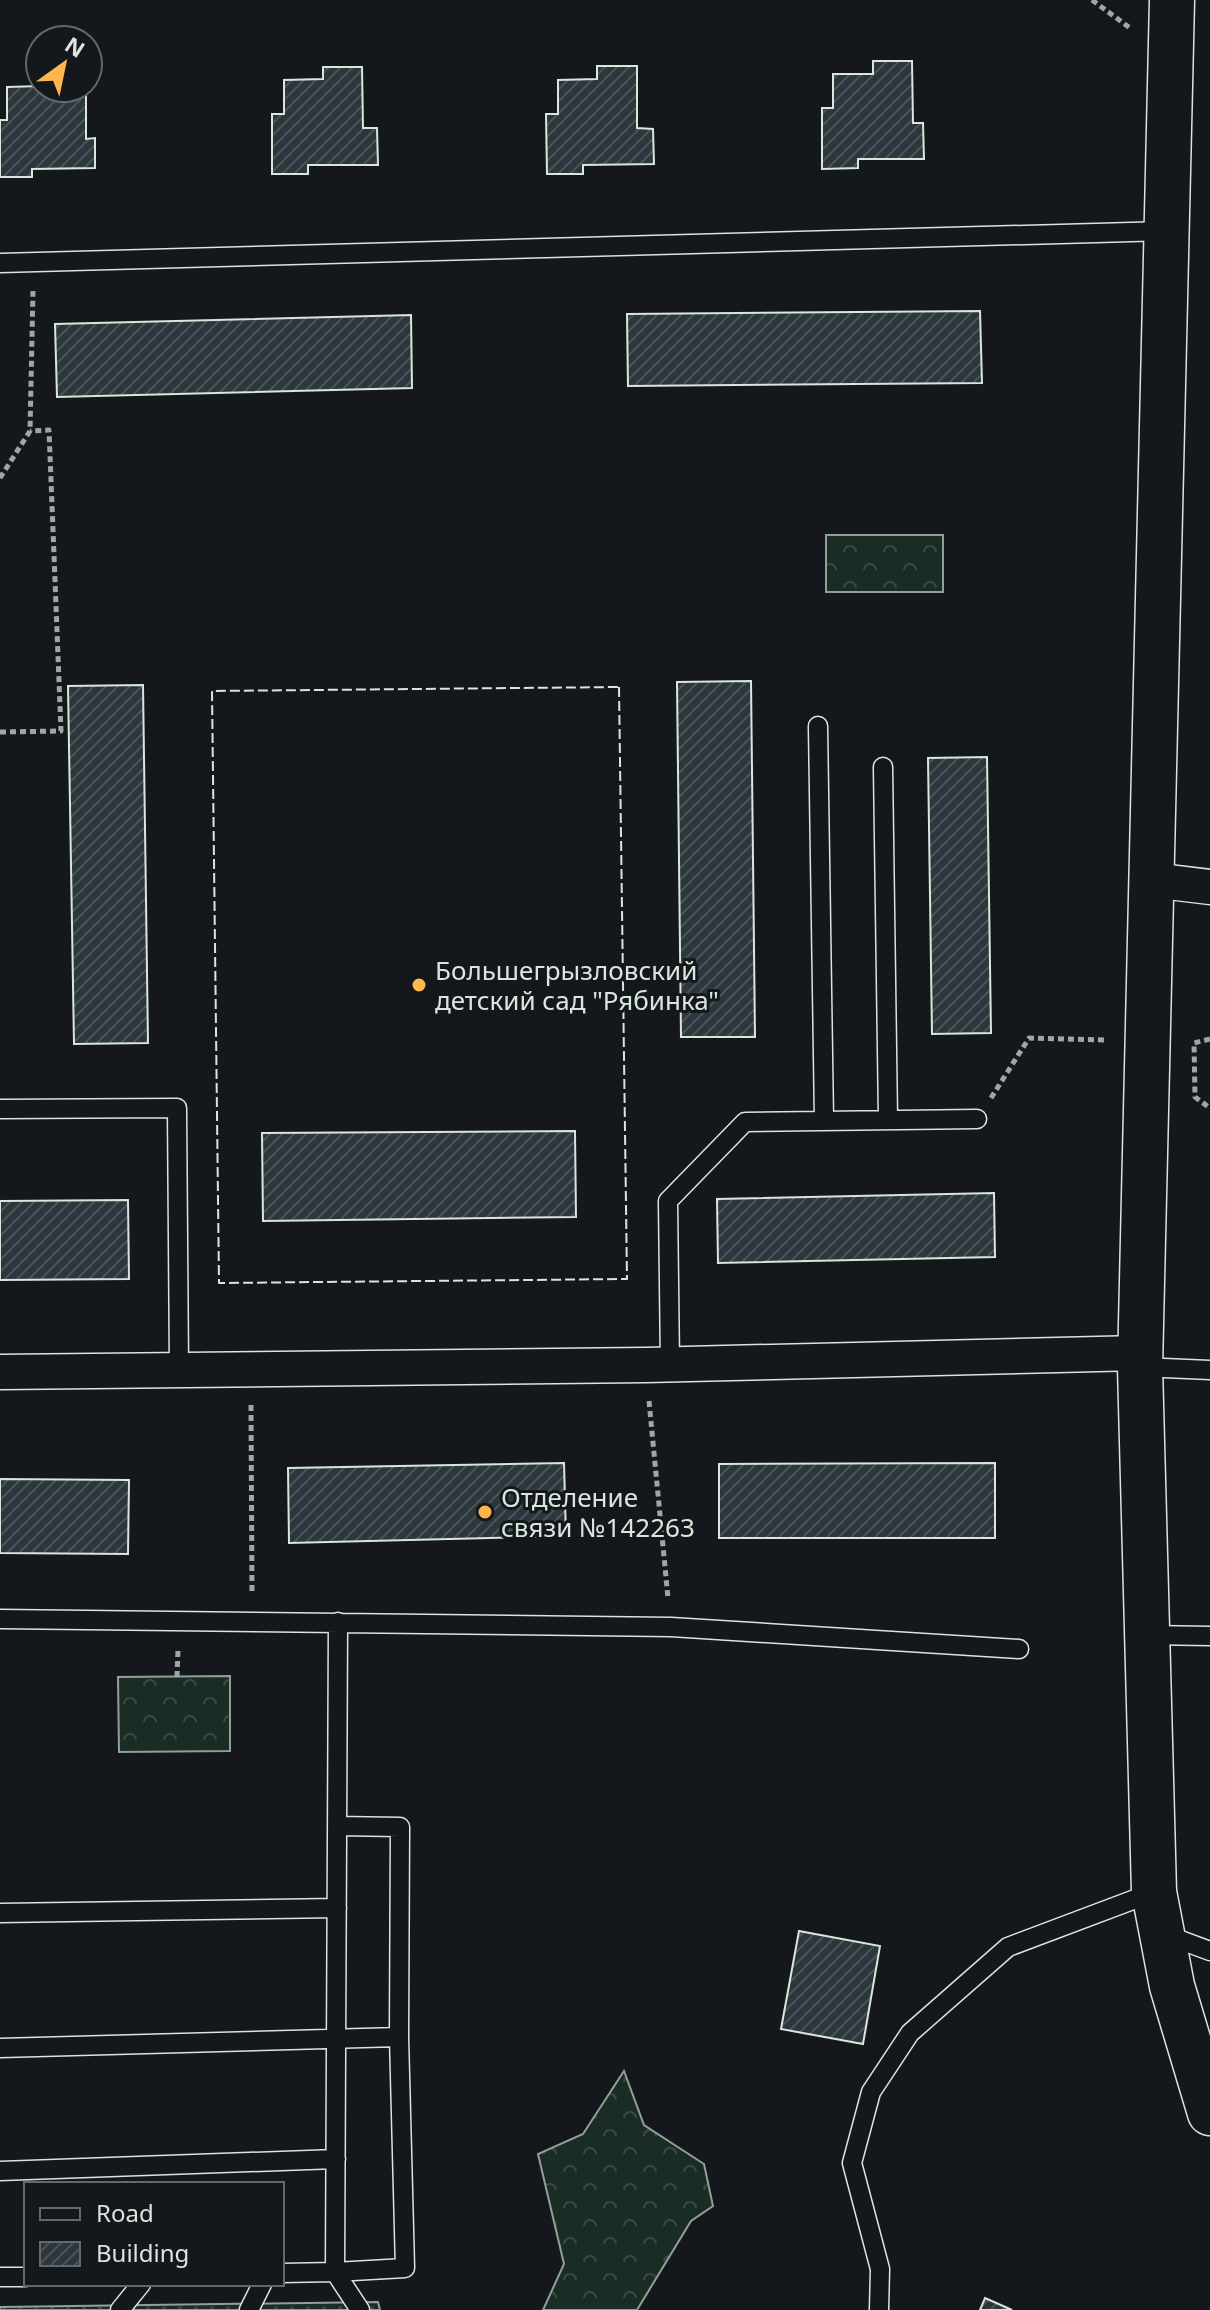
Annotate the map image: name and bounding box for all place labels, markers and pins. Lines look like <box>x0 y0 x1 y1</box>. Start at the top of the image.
place label: Большегрызловский детский сад "Рябинка" <box>435 952 719 1018</box>
marker: Большегрызловский детский сад "Рябинка" <box>410 976 428 994</box>
place label: Отделение связи №142263 <box>501 1479 695 1545</box>
marker: Отделение связи №142263 <box>476 1503 494 1521</box>

